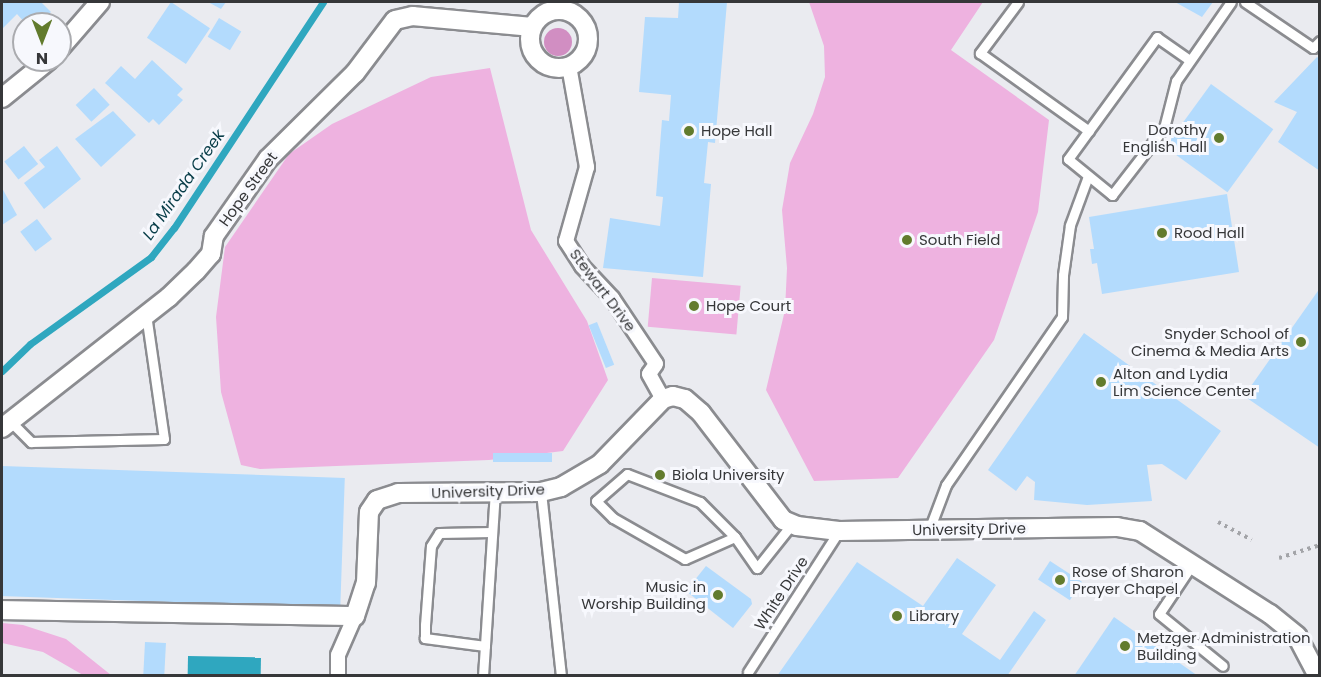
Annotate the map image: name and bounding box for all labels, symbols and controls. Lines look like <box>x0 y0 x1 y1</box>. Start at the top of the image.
north arrow <box>12 12 72 72</box>
text: N <box>36 47 48 70</box>
place label: Dorothy English Hall <box>1123 120 1207 155</box>
place label: Hope Hall <box>701 122 772 140</box>
marker: Hope Hall <box>682 124 696 138</box>
water label: La Mirada Creek <box>139 126 229 244</box>
marker: Dorothy English Hall <box>1212 131 1226 145</box>
street label: Hope Street <box>215 148 281 230</box>
place label: Rood Hall <box>1174 224 1244 242</box>
marker: Rood Hall <box>1155 226 1169 240</box>
place label: South Field <box>919 231 1000 249</box>
marker: South Field <box>900 233 914 247</box>
street label: Stewart Drive <box>566 245 640 335</box>
place label: Hope Court <box>706 297 791 315</box>
marker: Hope Court <box>687 299 701 313</box>
place label: Snyder School of Cinema & Media Arts <box>1131 324 1289 359</box>
marker: Snyder School of Cinema & Media Arts <box>1294 335 1308 349</box>
place label: Alton and Lydia Lim Science Center <box>1113 364 1256 399</box>
marker: Alton and Lydia Lim Science Center <box>1094 375 1108 389</box>
place label: Biola University <box>672 466 784 484</box>
marker: Biola University <box>653 468 667 482</box>
street label: University Drive <box>431 480 545 502</box>
street label: University Drive <box>912 519 1026 539</box>
street label: White Drive <box>750 553 812 633</box>
place label: Rose of Sharon Prayer Chapel <box>1072 562 1184 597</box>
marker: Rose of Sharon Prayer Chapel <box>1053 573 1067 587</box>
place label: Music in Worship Building <box>581 577 706 612</box>
marker: Music in Worship Building <box>711 588 725 602</box>
place label: Library <box>909 607 959 625</box>
marker: Library <box>890 609 904 623</box>
place label: Metzger Administration Building <box>1137 628 1311 663</box>
marker: Metzger Administration Building <box>1118 639 1132 653</box>

